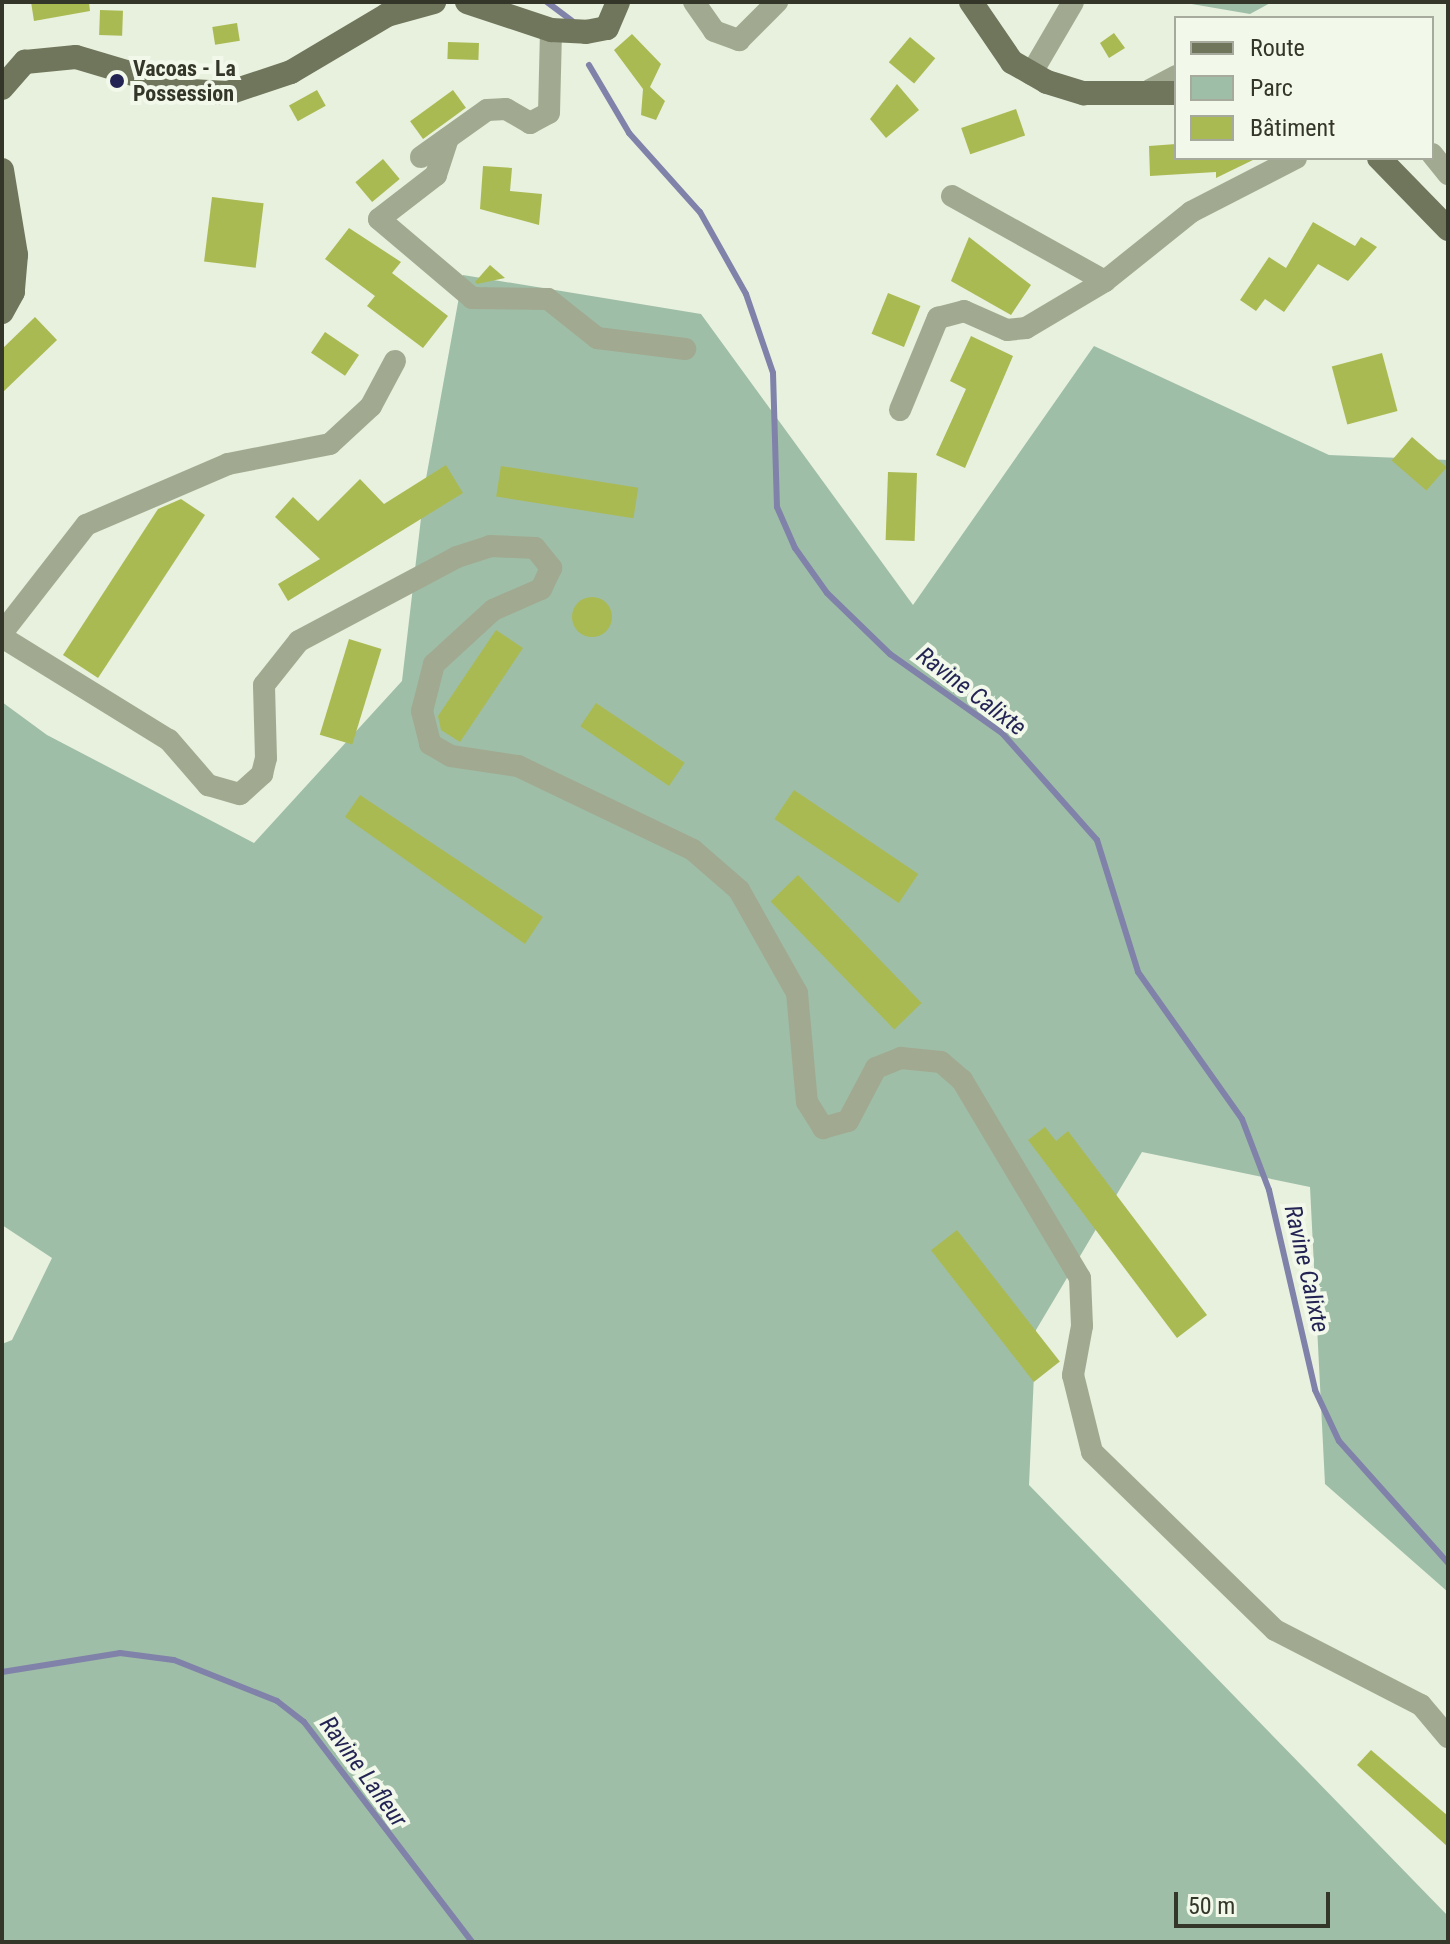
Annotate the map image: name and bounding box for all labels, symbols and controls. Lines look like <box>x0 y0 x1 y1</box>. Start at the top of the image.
legend <box>1174 16 1434 160</box>
text: Route <box>1250 34 1305 62</box>
place label: Vacoas - La Possession <box>133 55 236 106</box>
marker: Vacoas - La Possession <box>108 72 126 90</box>
text: Parc <box>1250 74 1293 102</box>
text: Bâtiment <box>1250 114 1335 142</box>
water label: Ravine Calixte <box>911 642 1031 742</box>
water label: Ravine Calixte <box>1277 1203 1335 1335</box>
water label: Ravine Lafleur <box>313 1711 413 1833</box>
scale bar <box>1178 1876 1334 1926</box>
text: 50 m <box>1188 1892 1235 1920</box>

